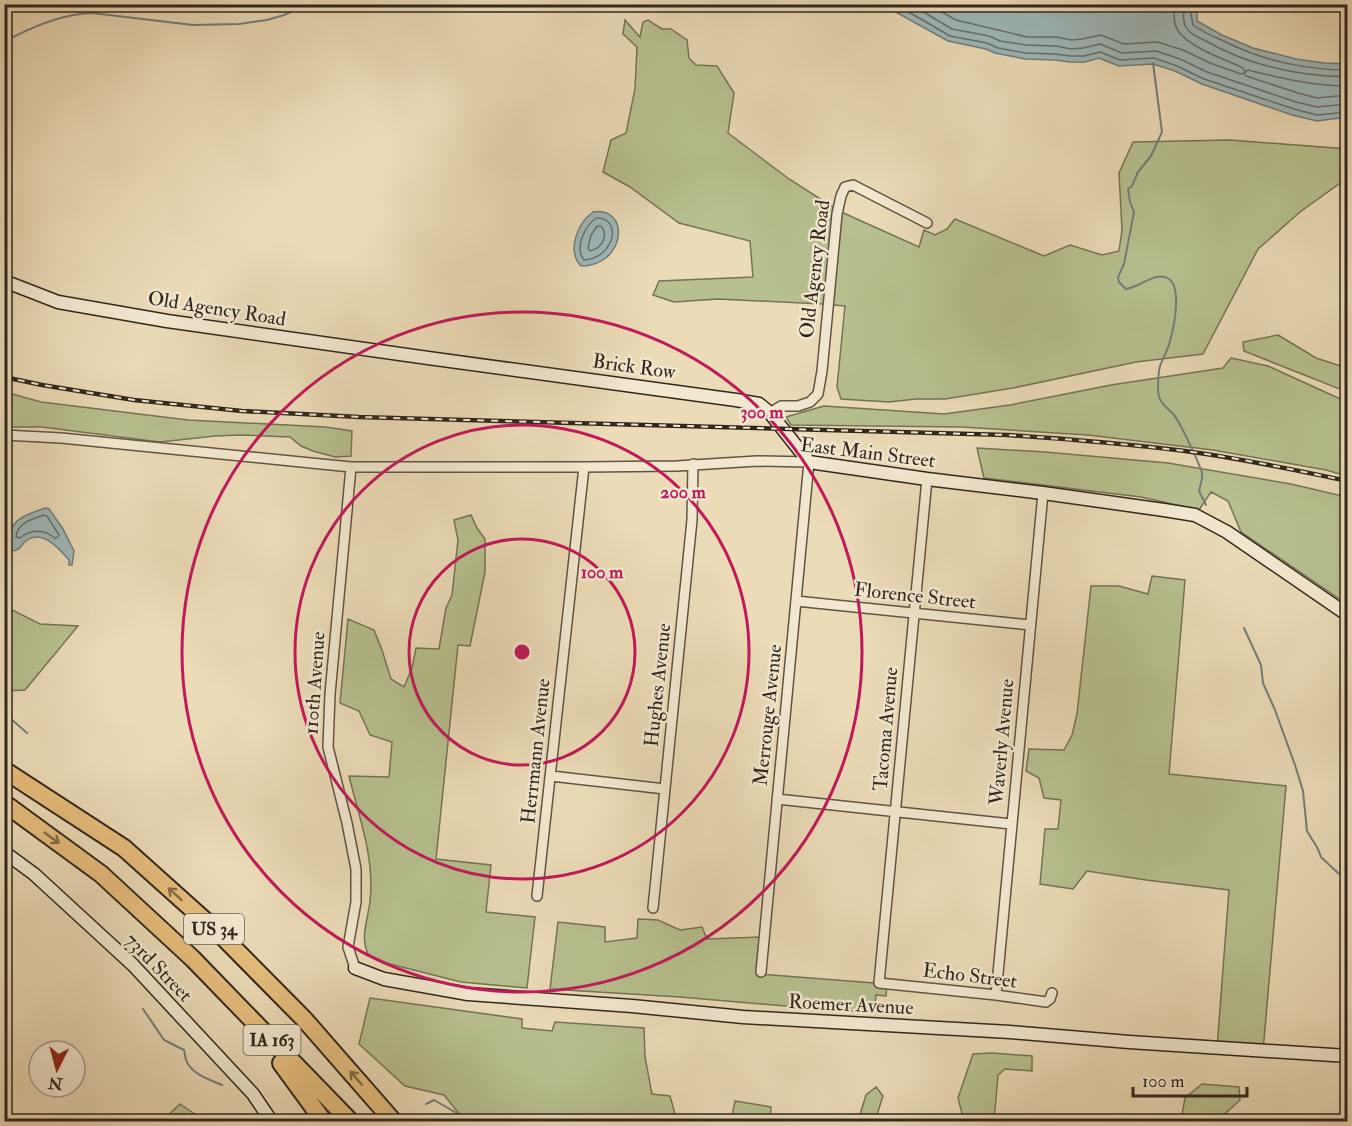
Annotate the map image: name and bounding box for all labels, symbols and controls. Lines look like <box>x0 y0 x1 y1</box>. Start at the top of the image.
street label: Old Agency Road <box>794 198 835 340</box>
street label: Old Agency Road <box>146 285 288 332</box>
street label: Brick Row <box>591 348 678 385</box>
text: 300 m <box>740 401 785 424</box>
street label: East Main Street <box>799 432 937 473</box>
text: 200 m <box>660 481 707 504</box>
text: 100 m <box>581 561 624 584</box>
street label: Florence Street <box>853 577 977 614</box>
street label: Hughes Avenue <box>639 622 676 748</box>
street label: 110th Avenue <box>298 631 331 736</box>
centre of rings <box>512 642 532 662</box>
street label: Merrouge Avenue <box>748 643 787 787</box>
street label: Tacoma Avenue <box>868 666 903 792</box>
street label: Herrmann Avenue <box>515 677 556 825</box>
street label: Waverly Avenue <box>983 678 1019 807</box>
one-way arrow <box>43 832 59 844</box>
one-way arrow <box>168 887 183 901</box>
road number: US 34 <box>184 914 244 944</box>
street label: 73rd Street <box>120 928 198 1007</box>
street label: Echo Street <box>921 957 1019 994</box>
street label: Roemer Avenue <box>788 989 914 1020</box>
road number: IA 163 <box>244 1025 300 1055</box>
north arrow <box>27 1039 87 1099</box>
scale bar <box>1133 1060 1247 1098</box>
one-way arrow <box>349 1070 363 1085</box>
text: 100 m <box>1142 1070 1185 1093</box>
text: N <box>47 1072 65 1094</box>

